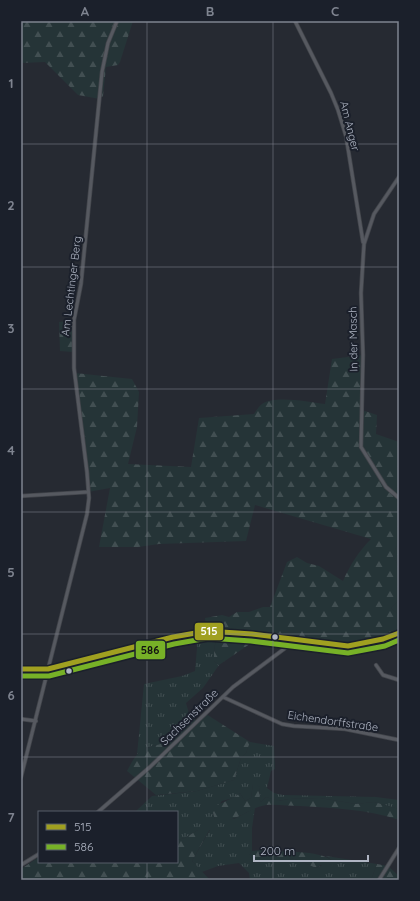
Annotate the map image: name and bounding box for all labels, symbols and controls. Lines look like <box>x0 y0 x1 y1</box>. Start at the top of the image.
text: A <box>81 3 90 19</box>
text: B <box>206 3 214 19</box>
text: C <box>331 3 339 19</box>
text: 1 <box>8 75 14 91</box>
street label: Am Anger <box>337 100 363 153</box>
text: 2 <box>7 197 15 213</box>
street label: Am Lechtinger Berg <box>58 235 84 337</box>
street label: In der Masch <box>345 306 361 372</box>
text: 3 <box>8 320 15 336</box>
text: 4 <box>7 442 15 458</box>
text: 5 <box>7 564 15 580</box>
line badge: 515 <box>194 622 224 641</box>
text: 515 <box>201 624 217 638</box>
unlabelled marker <box>270 632 280 642</box>
line badge: 586 <box>135 640 166 660</box>
text: 586 <box>141 643 159 657</box>
unlabelled marker <box>64 666 74 676</box>
street label: Sachsenstraße <box>157 686 221 748</box>
text: 6 <box>7 687 15 703</box>
street label: Eichendorffstraße <box>287 708 379 734</box>
text: 7 <box>7 809 15 825</box>
legend <box>38 811 178 863</box>
text: 515 <box>74 819 92 834</box>
scale bar <box>254 837 368 863</box>
text: 586 <box>74 839 94 854</box>
text: 200 m <box>260 843 295 858</box>

